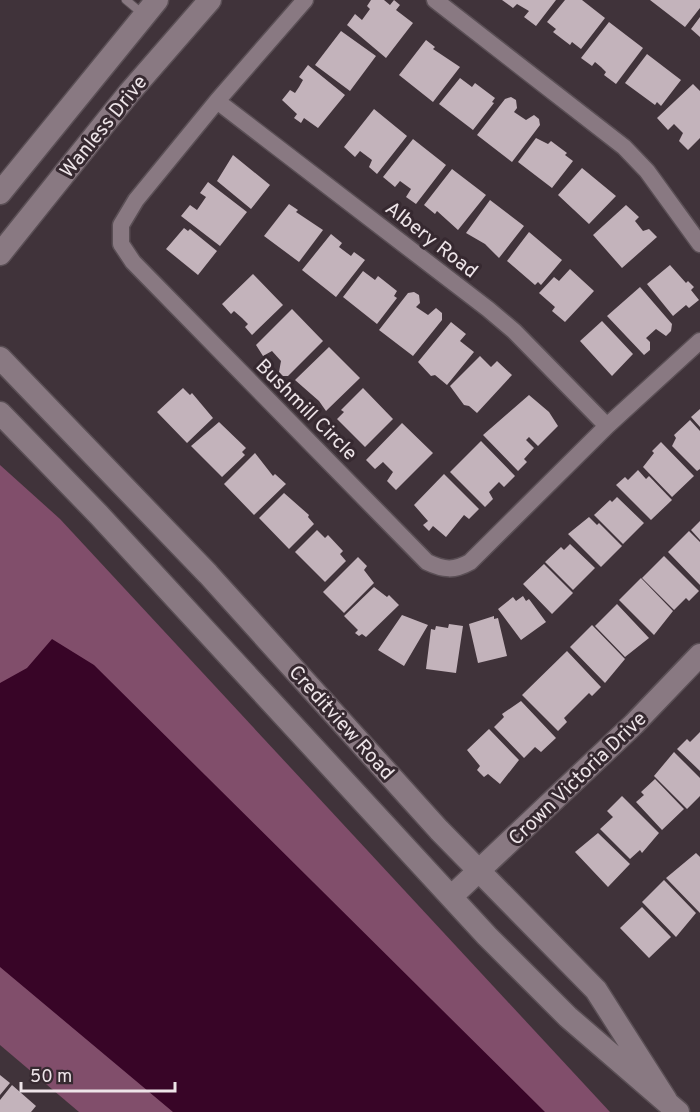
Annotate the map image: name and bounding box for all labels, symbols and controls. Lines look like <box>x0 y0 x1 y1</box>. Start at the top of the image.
street label: Wanless Drive <box>55 71 154 184</box>
street label: Albery Road <box>379 196 482 285</box>
street label: Bushmill Circle <box>249 354 362 467</box>
street label: Creditview Road <box>282 660 399 786</box>
street label: Crown Victoria Drive <box>504 707 653 852</box>
scale bar <box>21 1055 176 1093</box>
text: 50 m <box>30 1066 72 1089</box>

